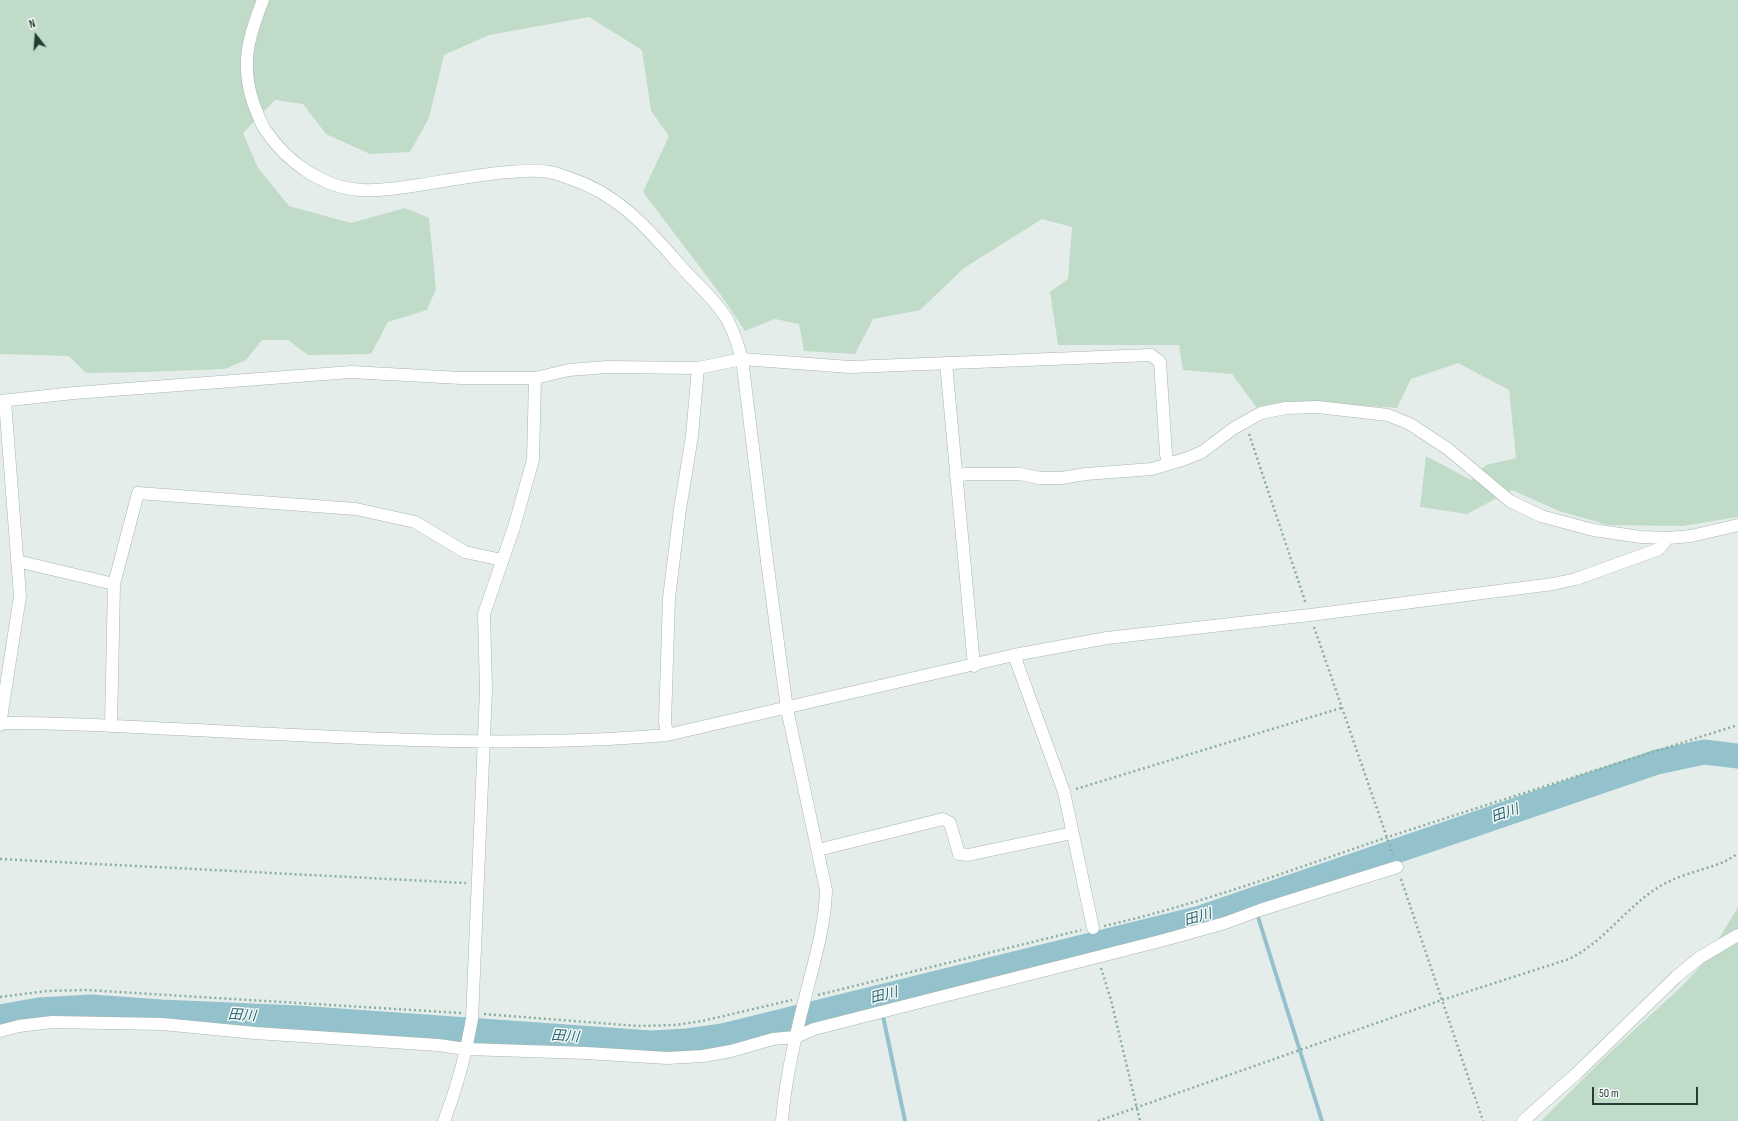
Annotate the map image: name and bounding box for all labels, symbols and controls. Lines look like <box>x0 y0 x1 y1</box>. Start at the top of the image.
north arrow <box>16 16 56 56</box>
text: N <box>28 17 37 31</box>
water label: 田川 <box>1489 801 1521 827</box>
water label: 田川 <box>1182 906 1214 930</box>
water label: 田川 <box>868 984 900 1008</box>
water label: 田川 <box>227 1007 257 1025</box>
water label: 田川 <box>550 1028 580 1046</box>
scale bar <box>1594 1079 1700 1105</box>
text: 50 m <box>1599 1086 1619 1101</box>

